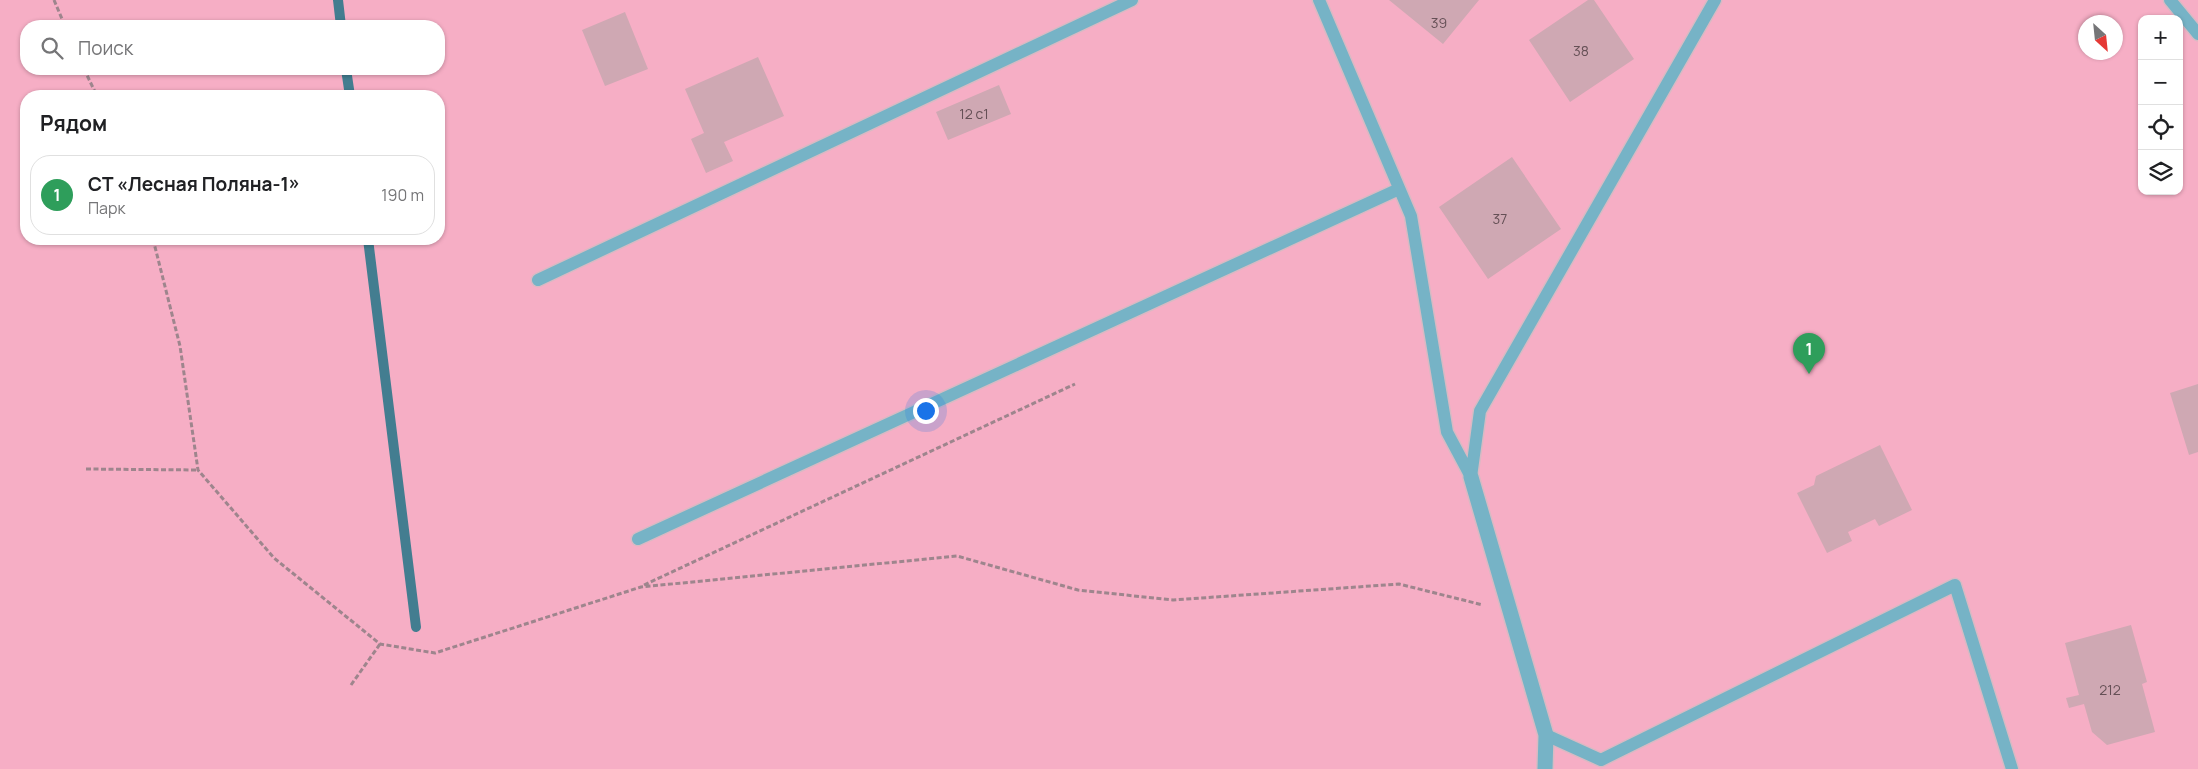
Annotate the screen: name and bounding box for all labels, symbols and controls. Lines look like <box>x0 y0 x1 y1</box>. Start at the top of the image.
house number: 39 <box>1431 13 1447 32</box>
north arrow <box>2078 15 2123 60</box>
map controls <box>2138 15 2183 195</box>
button: + <box>2138 15 2183 60</box>
search box <box>20 20 445 75</box>
icon: search <box>38 34 66 62</box>
text: Поиск <box>78 35 133 61</box>
house number: 38 <box>1573 41 1589 60</box>
button: − <box>2138 60 2183 105</box>
house number: 12 с1 <box>959 104 989 123</box>
button: locate <box>2138 105 2183 150</box>
text: Рядом <box>40 109 107 137</box>
button: layers <box>2138 150 2183 195</box>
text: СТ «Лесная Поляна-1» <box>88 171 300 197</box>
text: 1 <box>53 184 61 206</box>
text: 190 m <box>381 184 424 206</box>
text: Парк <box>88 197 125 219</box>
house number: 37 <box>1493 209 1507 228</box>
pin: 1 <box>1793 333 1825 374</box>
your location <box>913 398 939 424</box>
house number: 212 <box>2099 680 2121 699</box>

